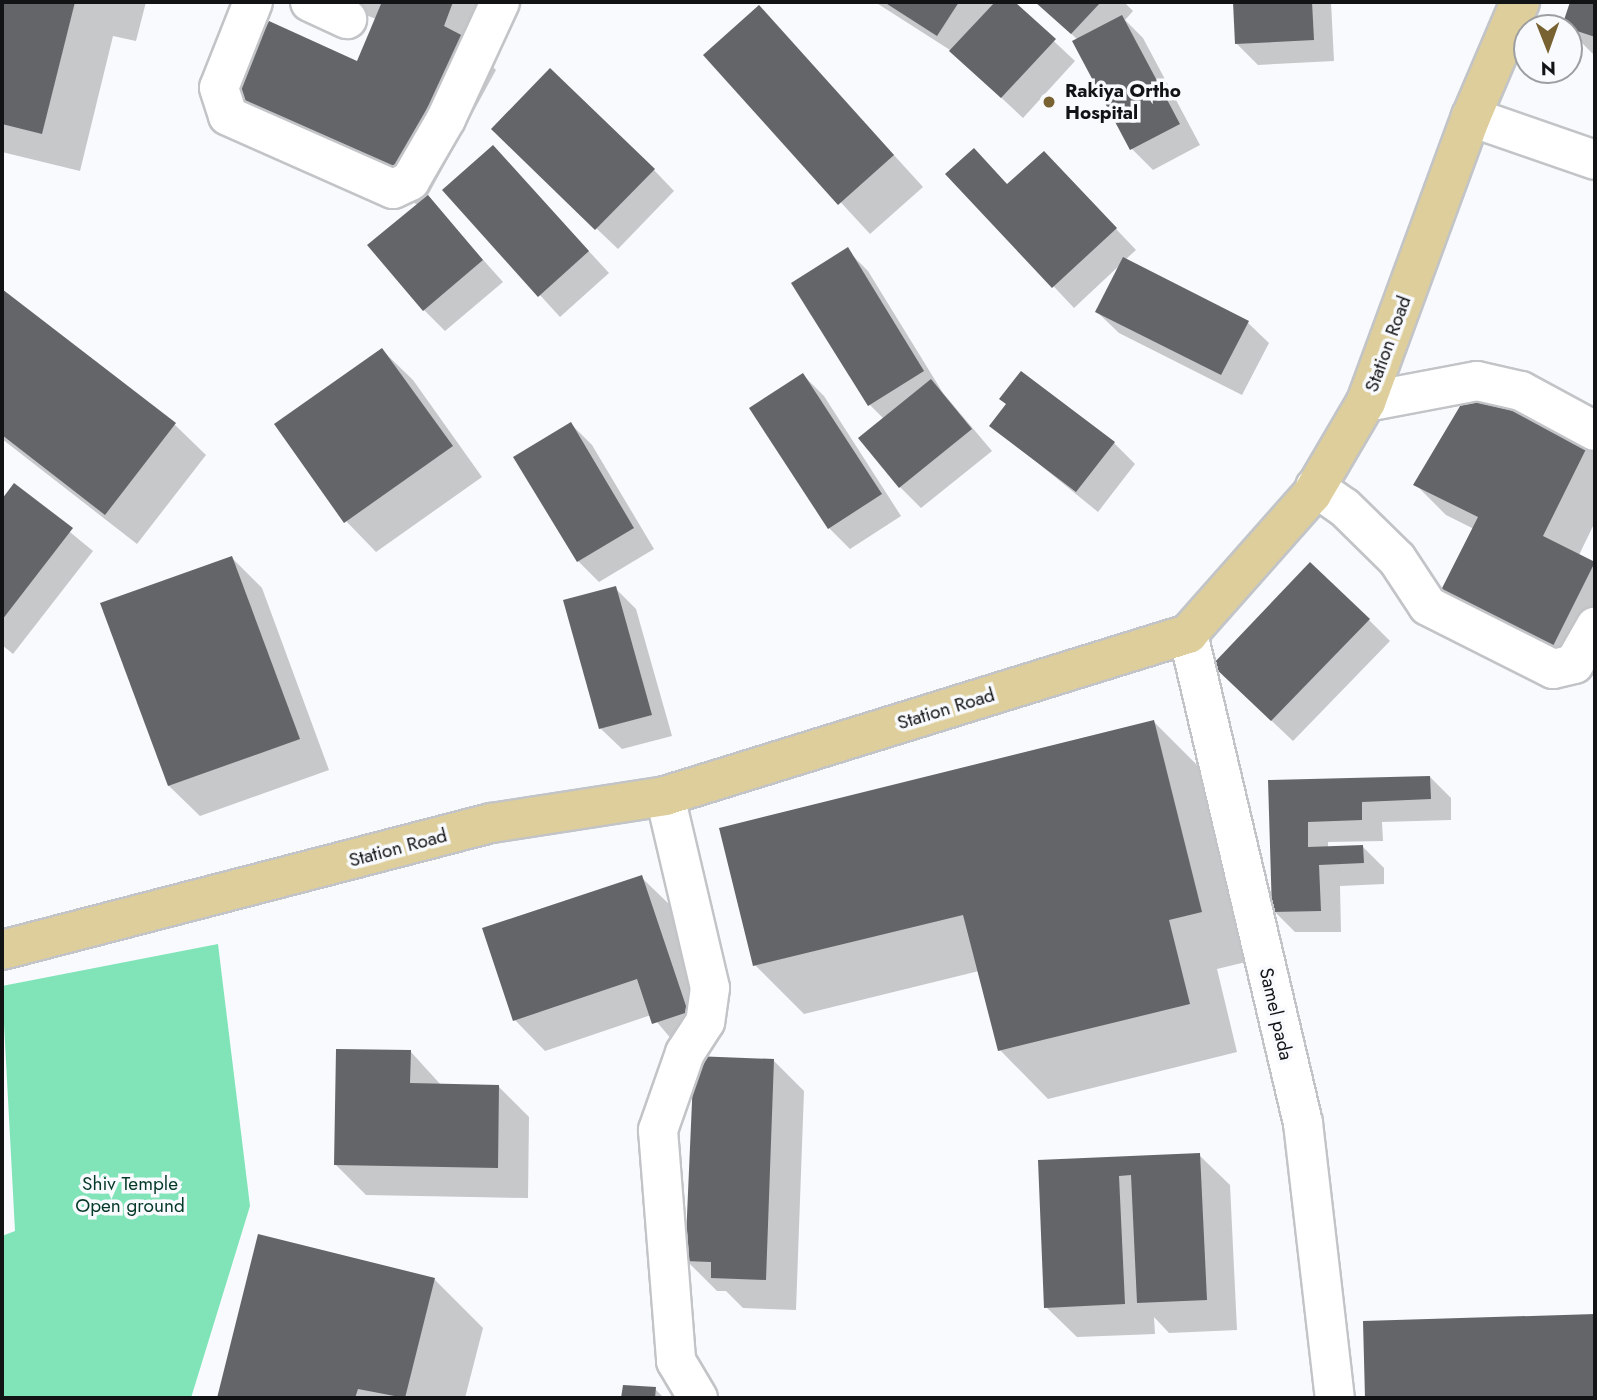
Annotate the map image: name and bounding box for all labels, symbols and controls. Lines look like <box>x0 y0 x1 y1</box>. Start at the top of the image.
north arrow <box>1513 14 1583 84</box>
text: N <box>1541 55 1556 82</box>
place label: Rakiya Ortho Hospital <box>1065 80 1181 124</box>
marker: Rakiya Ortho Hospital <box>1039 92 1059 112</box>
street label: Station Road <box>1360 293 1416 395</box>
street label: Station Road <box>895 683 997 735</box>
street label: Station Road <box>346 824 450 872</box>
street label: Samel pada <box>1254 966 1298 1062</box>
park label: Shiv Temple Open ground <box>75 1173 185 1217</box>

